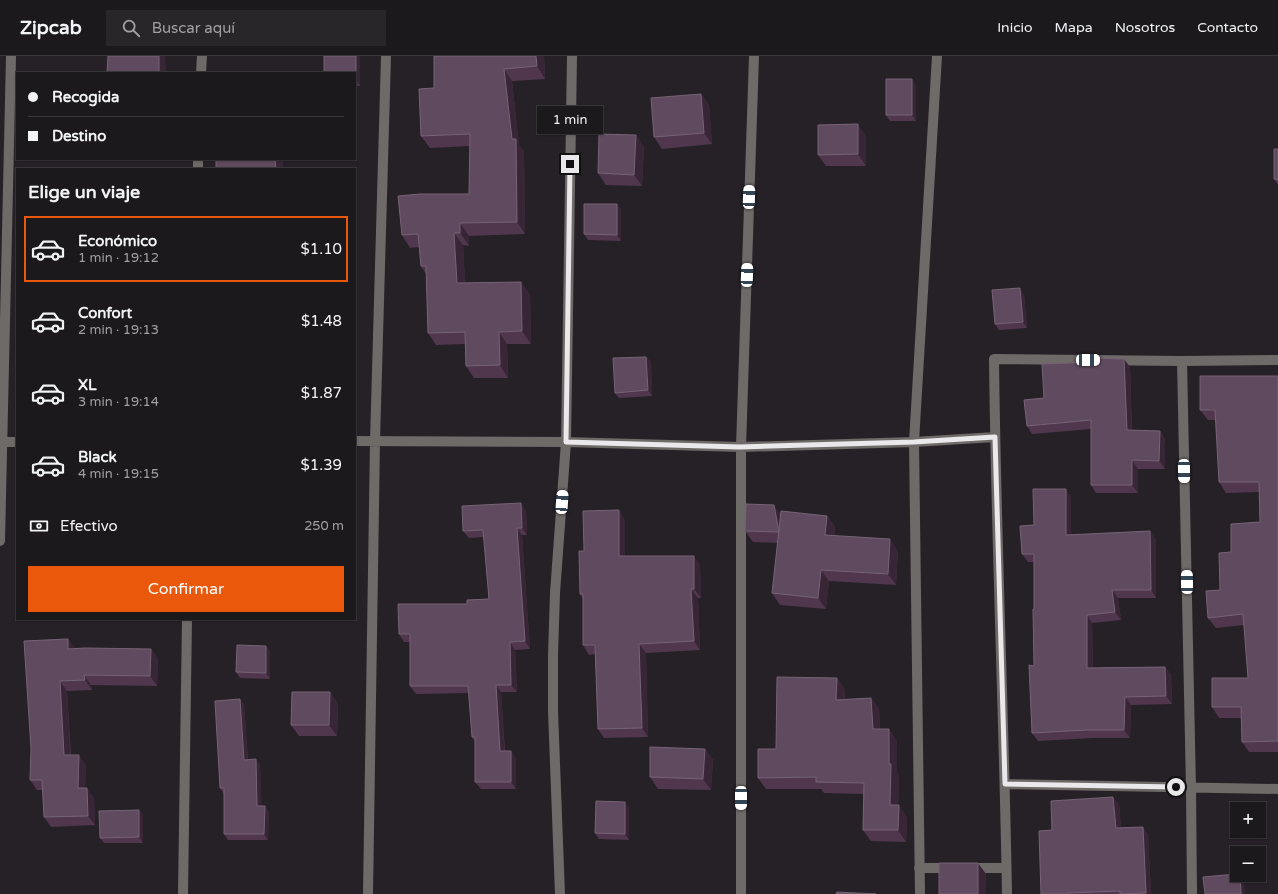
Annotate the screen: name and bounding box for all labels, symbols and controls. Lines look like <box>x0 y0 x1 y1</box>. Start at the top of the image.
search box <box>106 10 386 46</box>
text: Zipcab <box>20 17 82 39</box>
icon: search <box>120 17 142 39</box>
text: Buscar aquí <box>152 19 235 37</box>
text: Inicio <box>997 19 1033 36</box>
text: Mapa <box>1055 19 1093 36</box>
text: Nosotros <box>1115 19 1175 36</box>
text: Contacto <box>1197 19 1258 36</box>
text: Recogida <box>52 88 119 106</box>
callout: 1 min <box>537 106 603 134</box>
text: 1 min <box>553 112 587 128</box>
text: Destino <box>52 127 106 145</box>
route end <box>561 155 579 173</box>
text: Elige un viaje <box>28 181 140 203</box>
car <box>743 185 755 209</box>
icon: car <box>30 231 66 267</box>
text: Económico <box>78 232 157 250</box>
text: $1.10 <box>301 240 342 258</box>
text: 1 min · 19:12 <box>78 250 159 266</box>
car <box>741 263 753 287</box>
icon: car <box>30 303 66 339</box>
text: Confort <box>78 304 132 322</box>
text: $1.48 <box>301 312 342 330</box>
text: 2 min · 19:13 <box>78 322 159 338</box>
car <box>1076 354 1100 366</box>
icon: car <box>30 375 66 411</box>
text: XL <box>78 376 97 394</box>
text: $1.87 <box>301 384 342 402</box>
text: 3 min · 19:14 <box>78 394 159 410</box>
icon: car <box>30 447 66 483</box>
text: Black <box>78 448 117 466</box>
text: $1.39 <box>301 456 342 474</box>
car <box>1178 459 1190 483</box>
text: 4 min · 19:15 <box>78 466 159 482</box>
car <box>555 490 569 514</box>
icon: cash <box>28 515 50 537</box>
text: Efectivo <box>60 517 118 535</box>
text: 250 m <box>304 518 344 534</box>
button: Confirmar <box>28 566 344 612</box>
car <box>1181 570 1193 594</box>
route start <box>1167 778 1185 796</box>
car <box>735 786 747 810</box>
map controls <box>1230 802 1266 882</box>
button: + <box>1230 802 1266 838</box>
button: − <box>1230 846 1266 882</box>

